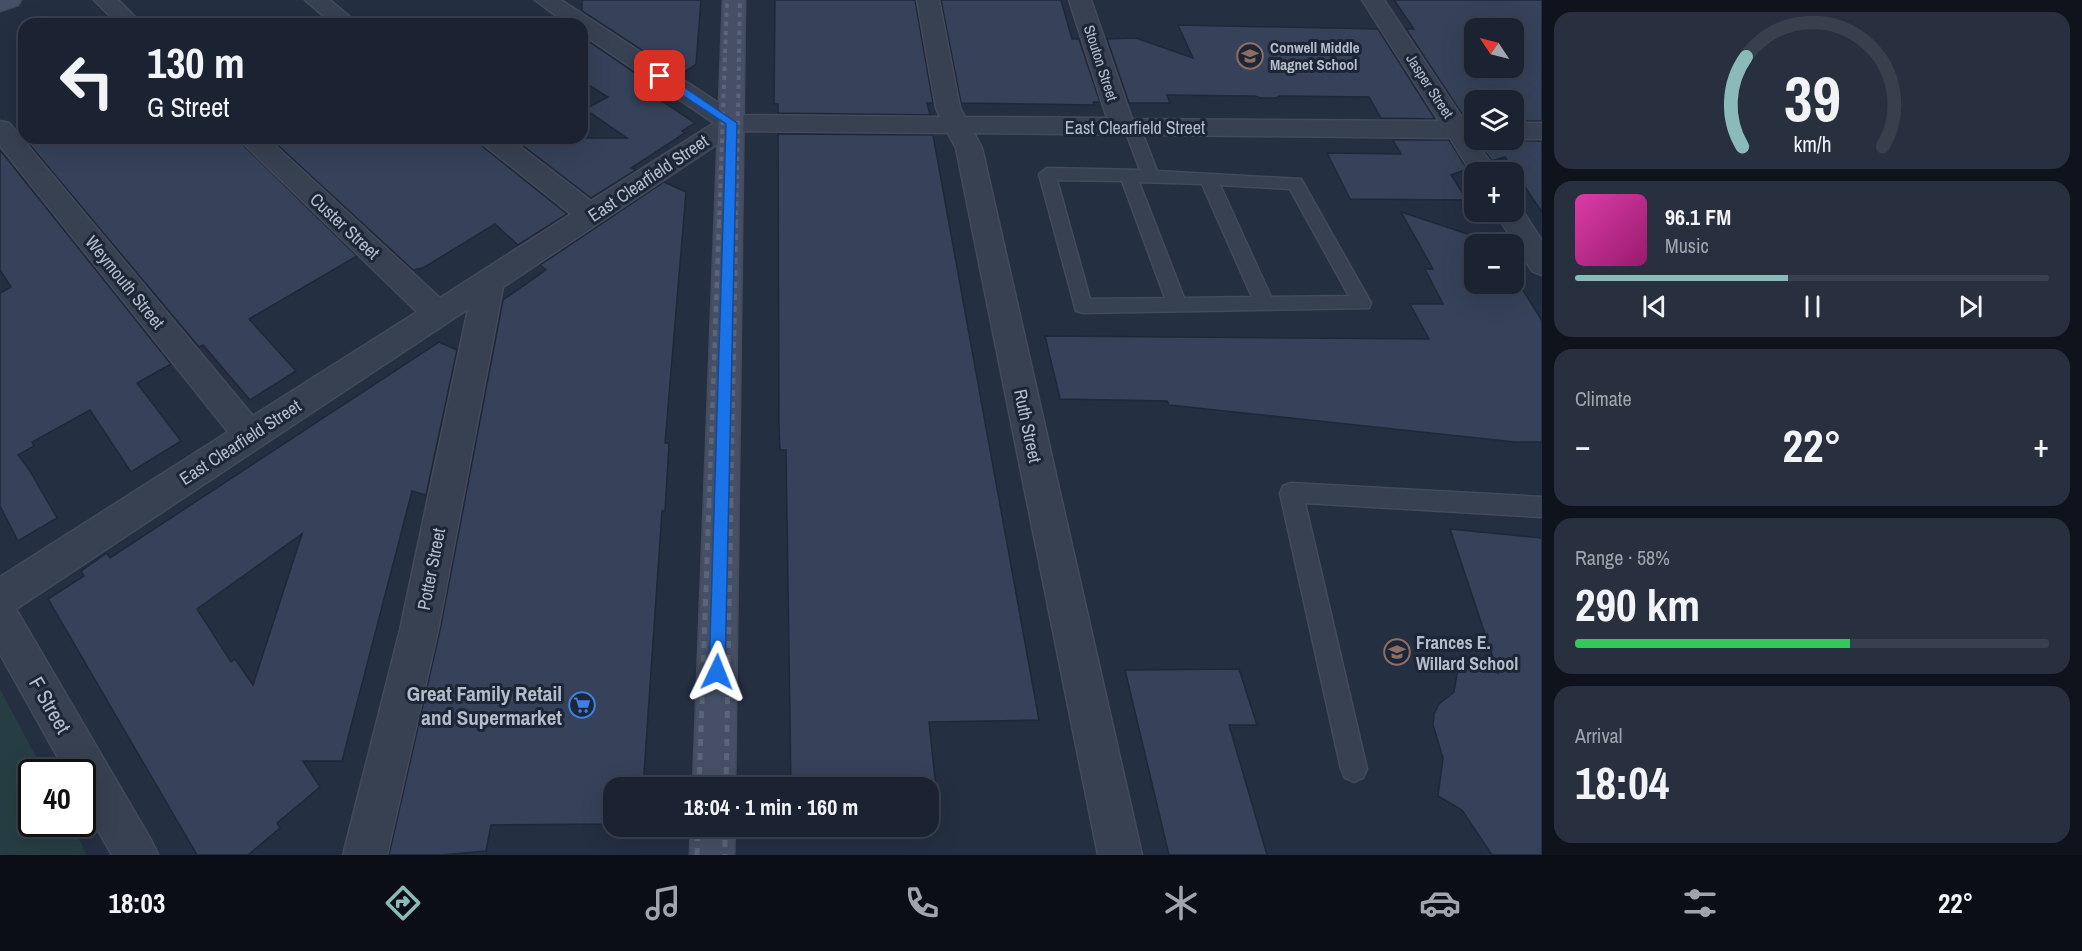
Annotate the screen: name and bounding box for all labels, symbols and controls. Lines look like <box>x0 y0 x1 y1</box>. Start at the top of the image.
north arrow <box>1464 18 1524 78</box>
map controls <box>1464 18 1524 294</box>
street label: Stouton Street <box>1079 22 1123 104</box>
text: 130 m <box>147 35 245 91</box>
place label: Conwell Middle Magnet School <box>1270 37 1360 75</box>
school or university icon: Conwell Middle Magnet School <box>1235 41 1265 71</box>
icon: left <box>48 42 126 120</box>
pin <box>634 50 685 101</box>
street label: Jasper Street <box>1401 50 1459 123</box>
text: 39 <box>1784 56 1840 140</box>
icon: arrive <box>643 59 676 92</box>
text: G Street <box>147 89 229 125</box>
button: layers <box>1464 90 1524 150</box>
street label: East Clearfield Street <box>1065 115 1205 140</box>
street label: East Clearfield Street <box>583 128 713 228</box>
text: km/h <box>1793 131 1831 160</box>
button: + <box>1464 162 1524 222</box>
street label: Custer Street <box>305 187 385 265</box>
text: 96.1 FM <box>1665 202 1731 232</box>
street label: Weymouth Street <box>79 230 171 334</box>
text: Music <box>1665 232 1709 259</box>
button: − <box>1464 234 1524 294</box>
icon: previous <box>1638 290 1671 323</box>
icon: pause <box>1796 290 1829 323</box>
icon: next <box>1954 290 1987 323</box>
text: Climate <box>1575 385 1632 412</box>
street label: Ruth Street <box>1008 387 1048 465</box>
street label: East Clearfield Street <box>174 393 306 491</box>
text: 22° <box>1782 415 1842 476</box>
text: − <box>1575 423 1591 467</box>
text: + <box>2033 423 2049 467</box>
street label: Potter Street <box>411 526 451 612</box>
text: Range · 58% <box>1575 544 1670 571</box>
text: 290 km <box>1575 574 1700 635</box>
place label: Frances E. Willard School <box>1416 630 1518 676</box>
school or university icon: Frances E. Willard School <box>1382 637 1412 667</box>
position arrow <box>685 640 749 704</box>
street label: F Street <box>22 671 78 739</box>
place label: Great Family Retail and Supermarket <box>407 679 562 732</box>
supermarket icon: Great Family Retail and Supermarket <box>567 690 597 720</box>
text: Arrival <box>1575 722 1622 749</box>
text: 18:04 <box>1575 752 1669 813</box>
speed limit sign: 40 <box>18 759 96 837</box>
text: 18:04 · 1 min · 160 m <box>684 792 858 822</box>
icon: directions <box>382 882 424 924</box>
icon: music <box>642 882 684 924</box>
icon: phone <box>901 882 943 924</box>
icon: climate <box>1160 882 1202 924</box>
icon: car <box>1419 882 1461 924</box>
icon: filters <box>1679 882 1721 924</box>
text: 18:03 <box>109 885 165 921</box>
text: 22° <box>1938 885 1973 921</box>

